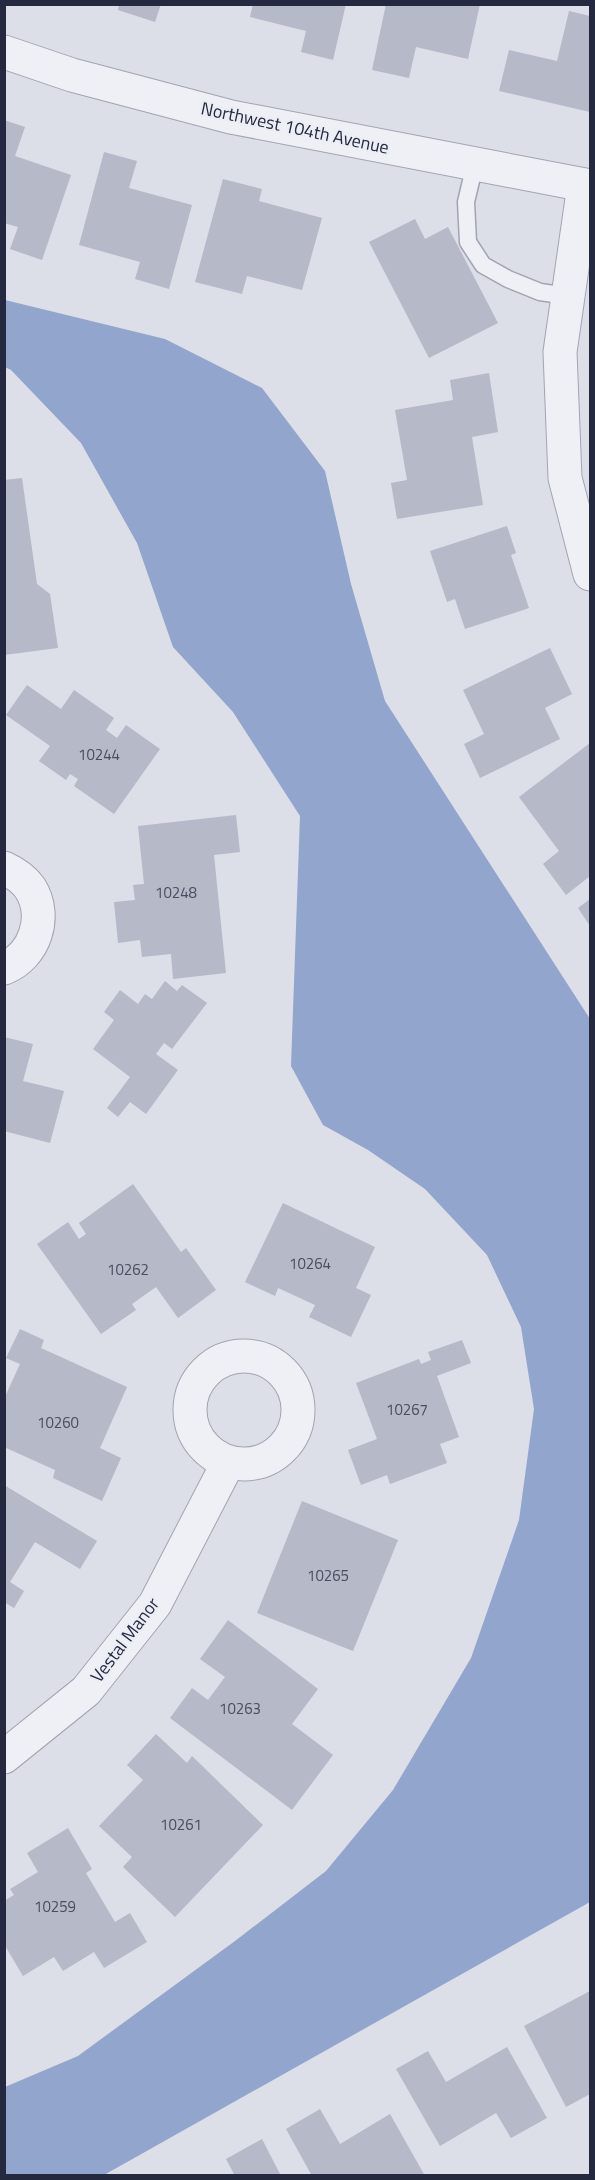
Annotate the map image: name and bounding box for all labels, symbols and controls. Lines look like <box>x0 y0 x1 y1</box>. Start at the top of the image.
street label: Northwest 104th Avenue <box>199 94 392 161</box>
house number: 10244 <box>78 743 120 766</box>
house number: 10248 <box>155 881 197 904</box>
house number: 10264 <box>289 1252 331 1275</box>
house number: 10262 <box>107 1258 149 1281</box>
house number: 10267 <box>386 1398 428 1421</box>
house number: 10260 <box>37 1411 79 1434</box>
house number: 10265 <box>307 1564 349 1587</box>
street label: Vestal Manor <box>84 1591 166 1688</box>
house number: 10263 <box>219 1697 261 1720</box>
house number: 10261 <box>160 1813 202 1836</box>
house number: 10259 <box>34 1895 76 1918</box>

